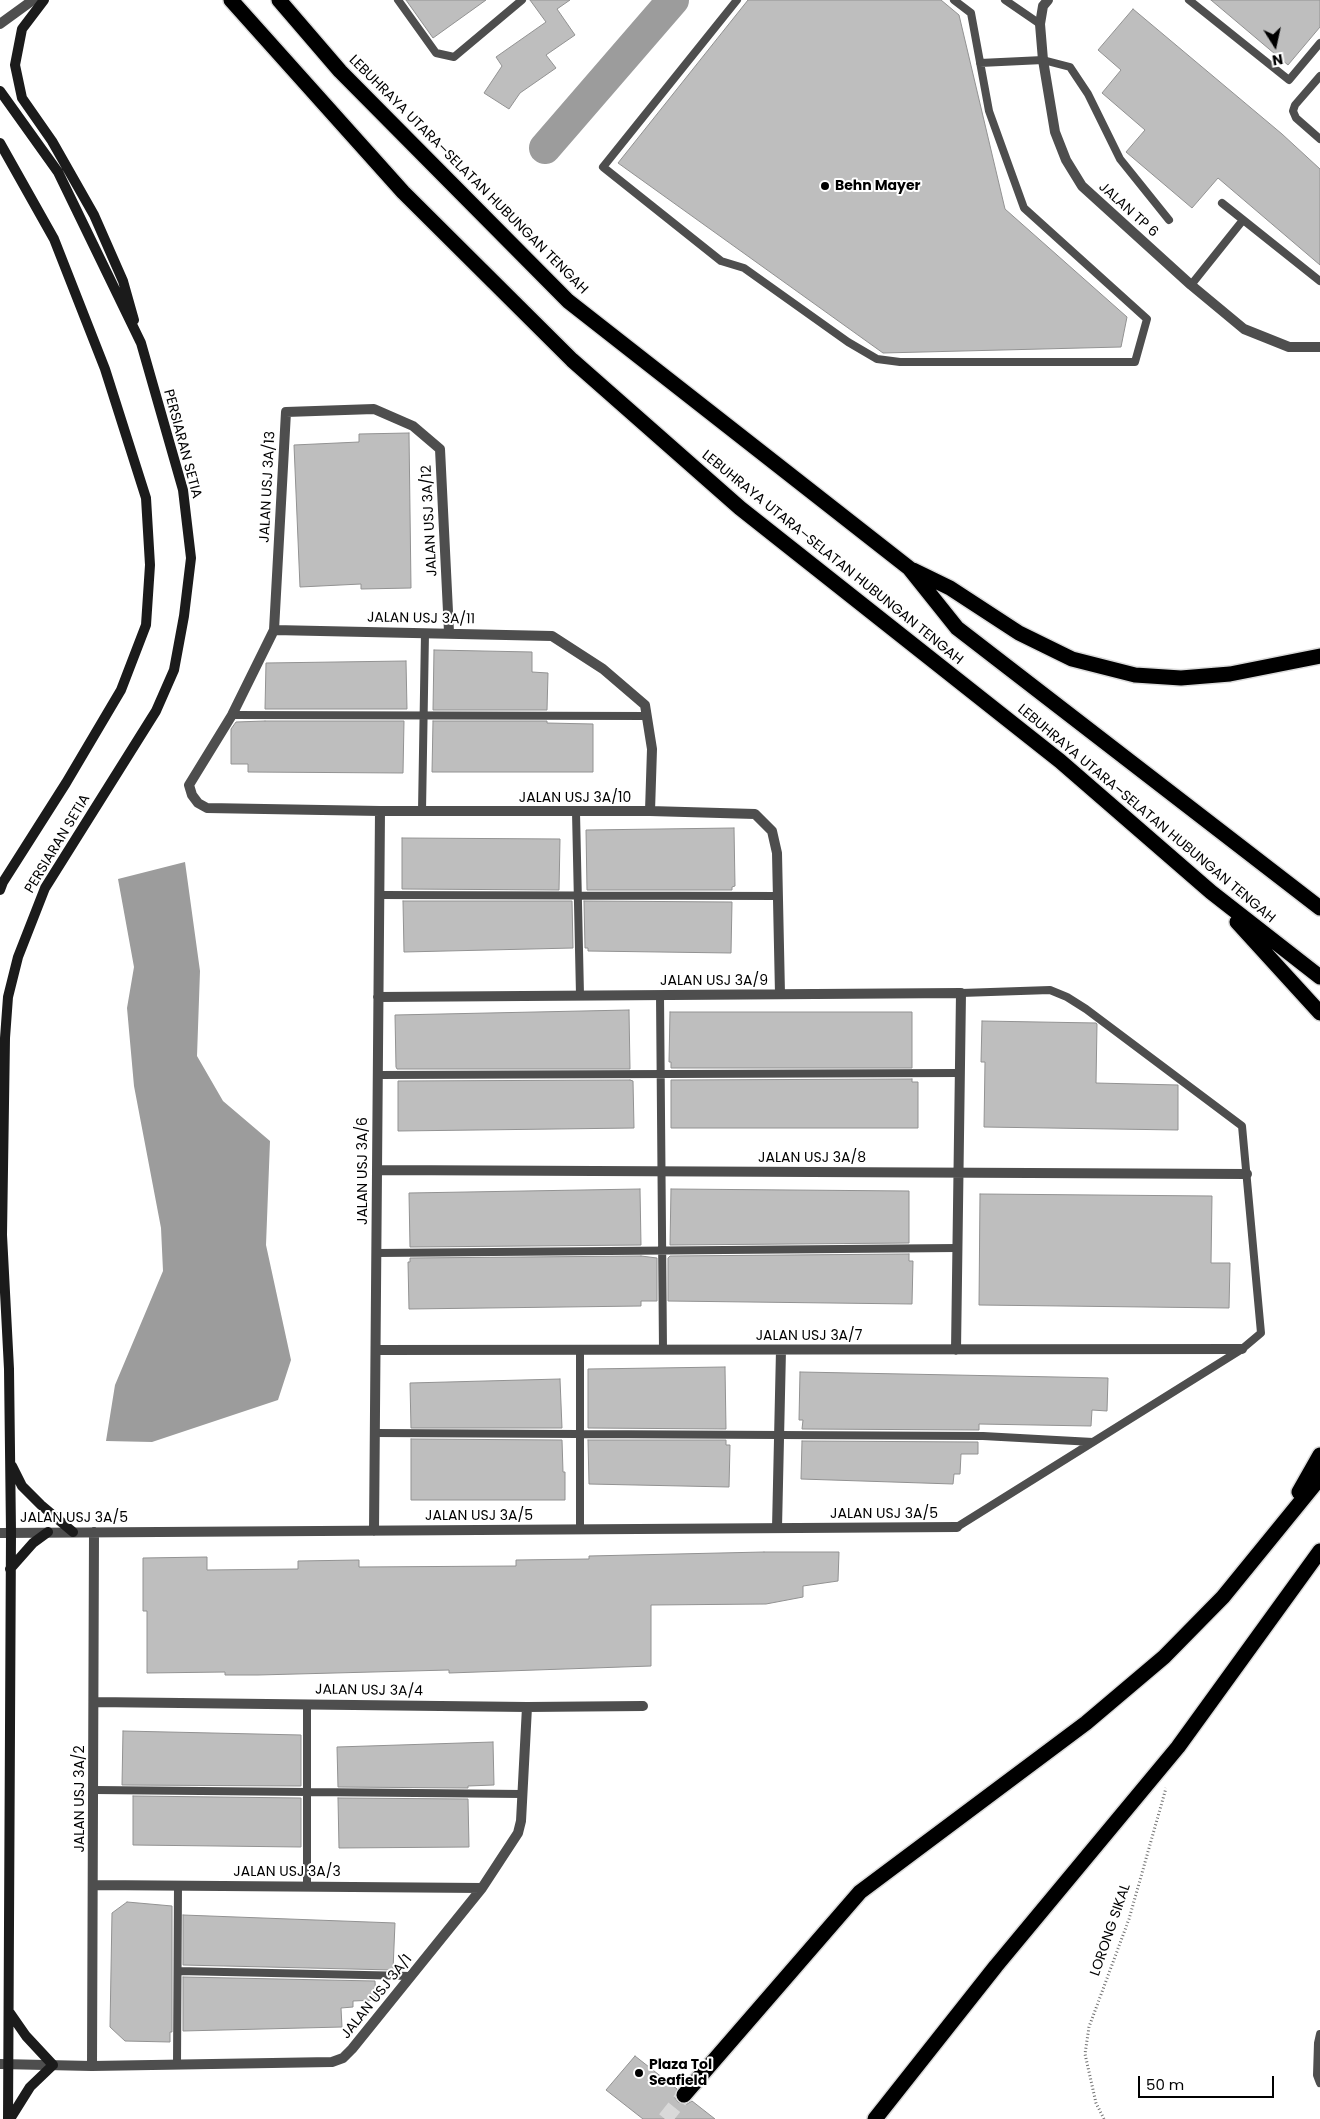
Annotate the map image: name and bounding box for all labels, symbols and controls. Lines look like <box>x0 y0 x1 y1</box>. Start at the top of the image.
north arrow <box>1250 20 1300 70</box>
text: N <box>1271 49 1285 71</box>
street label: LEBUHRAYA UTARA–SELATAN HUBUNGAN TENGAH <box>345 52 591 298</box>
place label: Behn Mayer <box>835 178 921 194</box>
street label: JALAN TP 6 <box>1095 179 1161 241</box>
marker: Behn Mayer <box>819 180 831 192</box>
street label: PERSIARAN SETIA <box>159 388 205 500</box>
street label: JALAN USJ 3A/13 <box>257 431 279 543</box>
street label: LEBUHRAYA UTARA–SELATAN HUBUNGAN TENGAH <box>698 447 966 669</box>
street label: JALAN USJ 3A/12 <box>419 465 441 577</box>
street label: JALAN USJ 3A/11 <box>367 610 475 628</box>
street label: LEBUHRAYA UTARA–SELATAN HUBUNGAN TENGAH <box>1014 701 1278 927</box>
street label: JALAN USJ 3A/10 <box>519 790 631 806</box>
street label: PERSIARAN SETIA <box>22 792 94 896</box>
street label: JALAN USJ 3A/9 <box>660 973 768 989</box>
street label: JALAN USJ 3A/6 <box>355 1117 371 1225</box>
street label: JALAN USJ 3A/8 <box>758 1150 866 1166</box>
street label: JALAN USJ 3A/7 <box>756 1328 862 1344</box>
street label: JALAN USJ 3A/5 <box>830 1506 938 1522</box>
street label: JALAN USJ 3A/5 <box>425 1508 533 1524</box>
street label: JALAN USJ 3A/5 <box>20 1510 128 1526</box>
street label: JALAN USJ 3A/4 <box>315 1682 423 1700</box>
street label: JALAN USJ 3A/2 <box>72 1745 88 1853</box>
street label: JALAN USJ 3A/3 <box>233 1864 341 1880</box>
street label: LORONG SIKAL <box>1087 1882 1135 1978</box>
street label: JALAN USJ 3A/1 <box>338 1951 416 2043</box>
place label: Plaza Tol Seafield <box>649 2057 712 2090</box>
scale bar <box>1140 2066 1276 2098</box>
marker: Plaza Tol Seafield <box>633 2067 645 2079</box>
text: 50 m <box>1146 2074 1184 2095</box>

